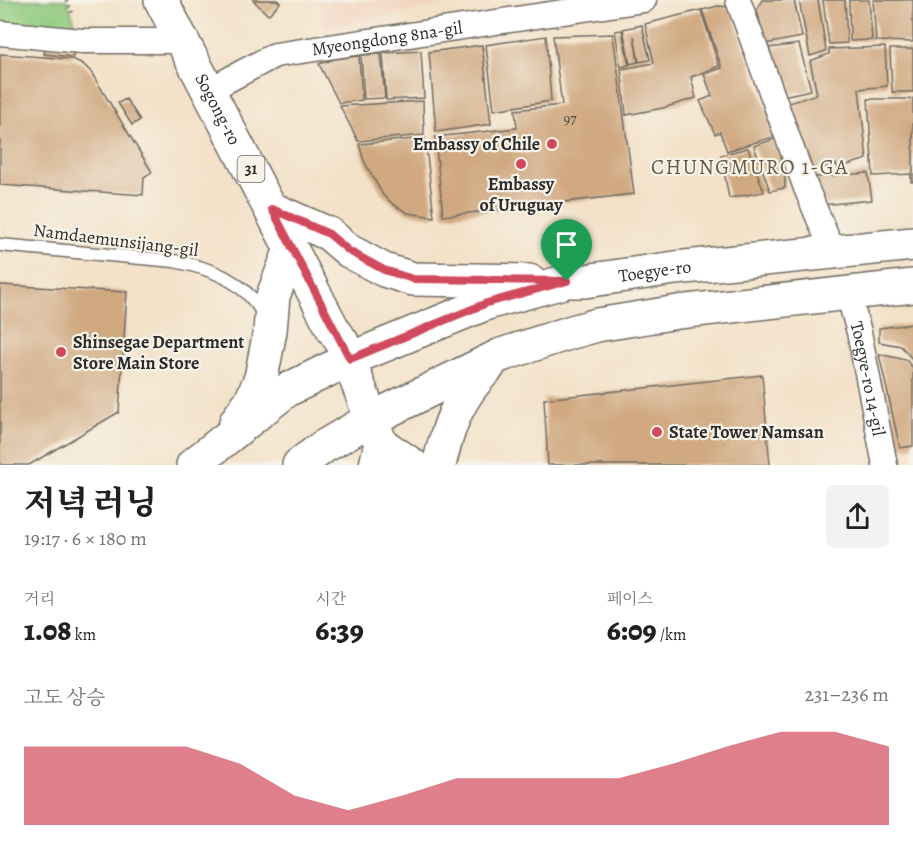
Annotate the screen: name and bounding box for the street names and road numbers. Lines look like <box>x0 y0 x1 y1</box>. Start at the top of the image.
street label: Myeongdong 8na-gil <box>310 15 465 61</box>
street label: Sogong-ro <box>189 69 247 149</box>
road number: 31 <box>238 156 264 182</box>
street label: Namdaemunsijang-gil <box>32 218 200 262</box>
street label: Toegye-ro <box>617 254 692 288</box>
street label: Toegye-ro 14-gil <box>845 318 891 439</box>

